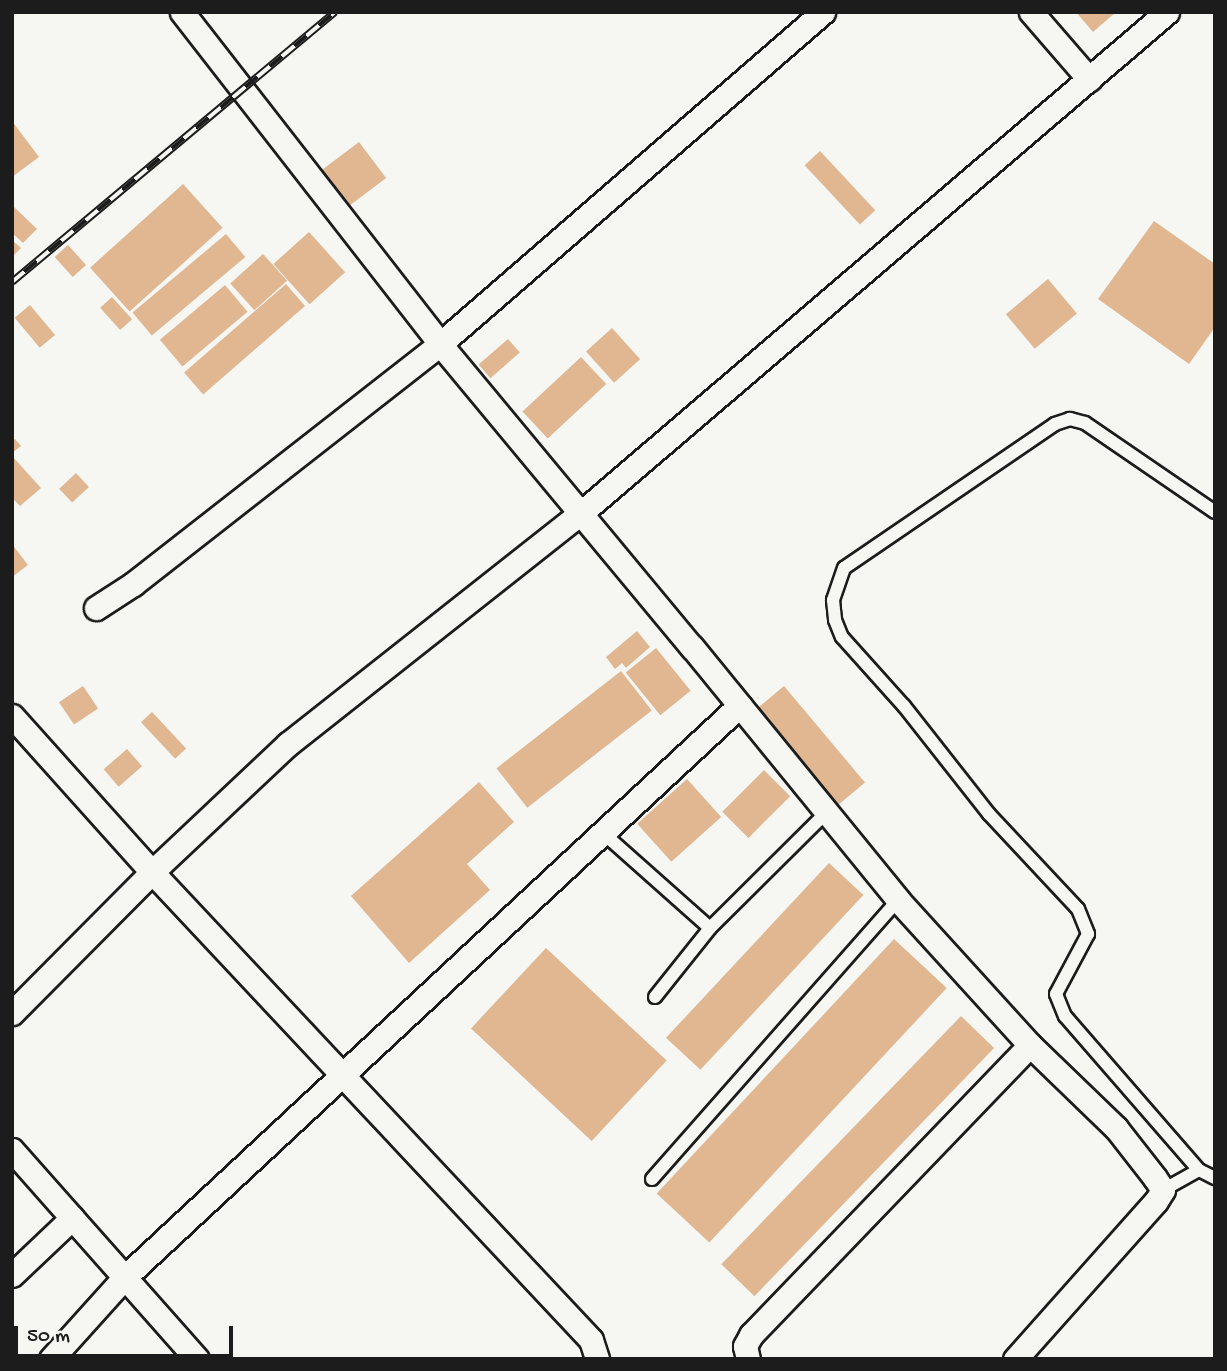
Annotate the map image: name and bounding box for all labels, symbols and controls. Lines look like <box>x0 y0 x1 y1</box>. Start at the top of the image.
scale bar <box>18 1312 236 1356</box>
text: 50 m <box>27 1325 70 1350</box>

